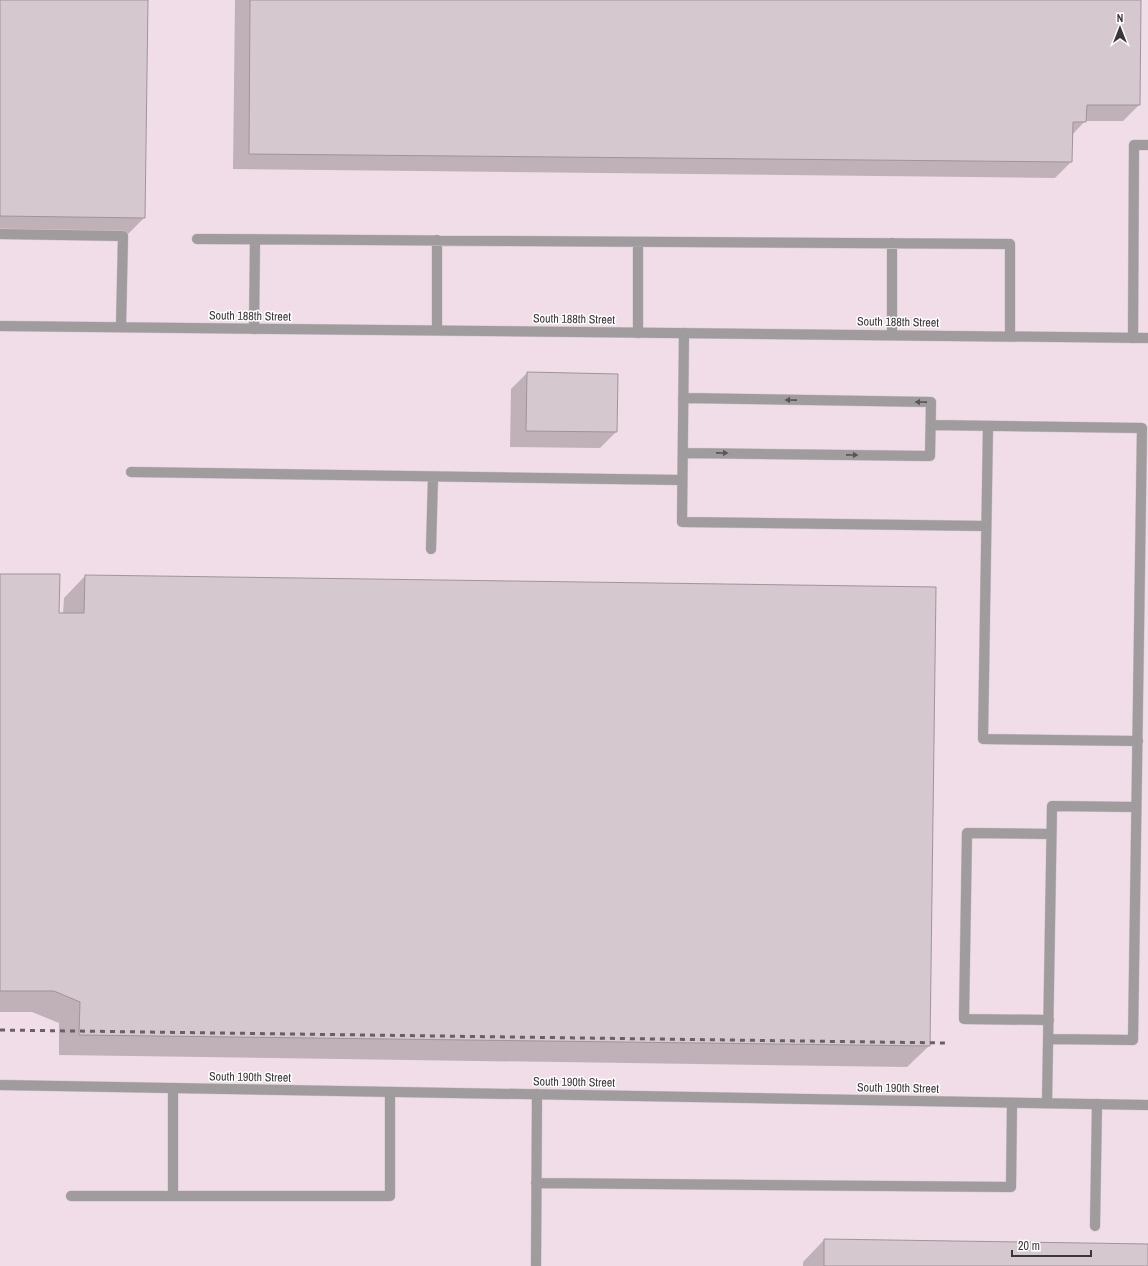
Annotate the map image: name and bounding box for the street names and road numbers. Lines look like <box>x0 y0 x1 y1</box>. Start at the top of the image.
street label: South 188th Street <box>209 307 291 325</box>
street label: South 188th Street <box>533 310 615 328</box>
street label: South 188th Street <box>857 313 939 331</box>
street label: South 190th Street <box>209 1068 291 1086</box>
street label: South 190th Street <box>533 1073 615 1091</box>
street label: South 190th Street <box>857 1079 939 1097</box>

